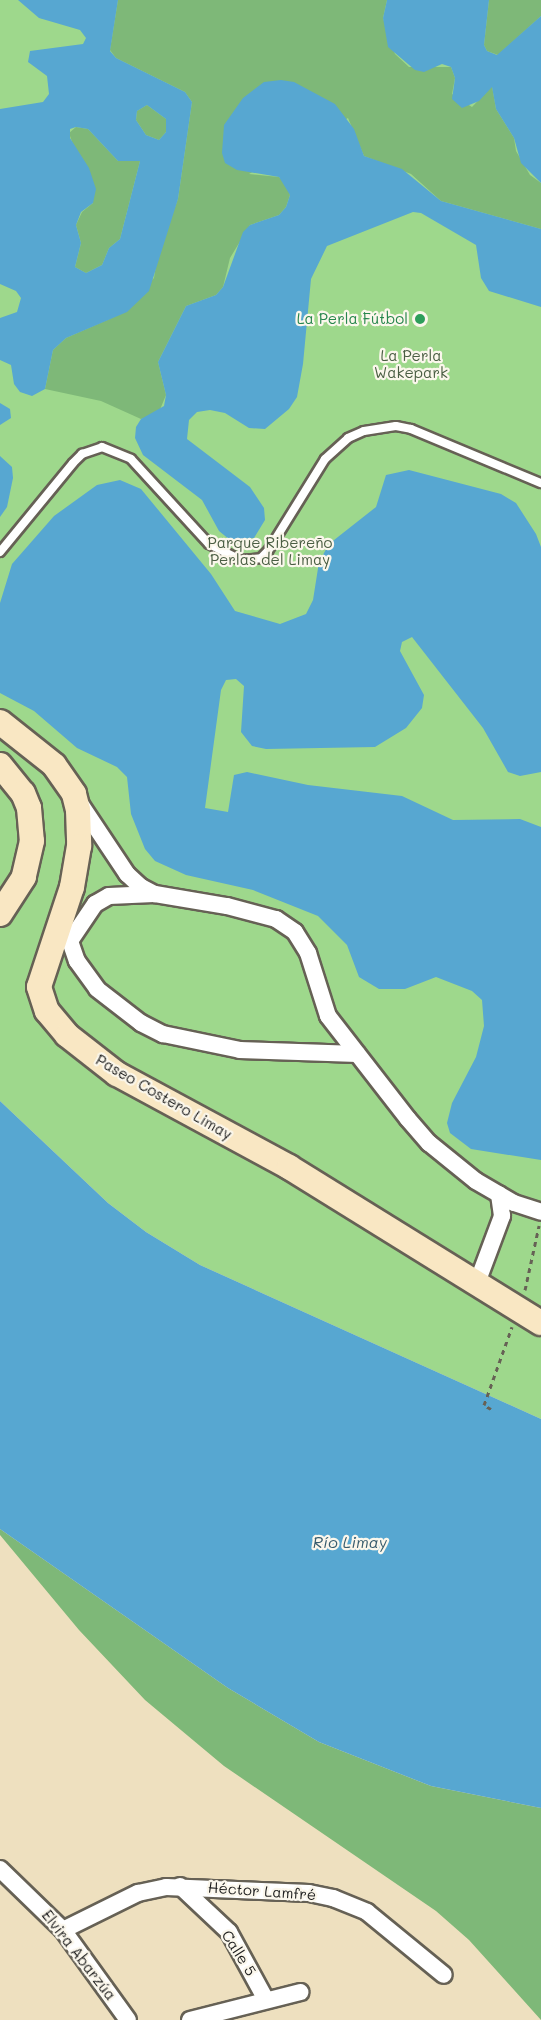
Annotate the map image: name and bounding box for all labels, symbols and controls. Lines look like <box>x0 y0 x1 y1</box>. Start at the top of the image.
place label: La Perla Fútbol <box>297 310 408 328</box>
marker: La Perla Fútbol <box>413 312 427 326</box>
park label: La Perla Wakepark <box>374 346 448 381</box>
park label: Parque Ribereño Perlas del Limay <box>207 533 333 568</box>
street label: Paseo Costero Limay <box>93 1051 235 1143</box>
water label: Río Limay <box>313 1532 387 1552</box>
street label: Héctor Lamfré <box>207 1878 317 1904</box>
street label: Elvira Abarzúa <box>38 1906 120 2004</box>
street label: Calle 5 <box>218 1927 260 1979</box>

